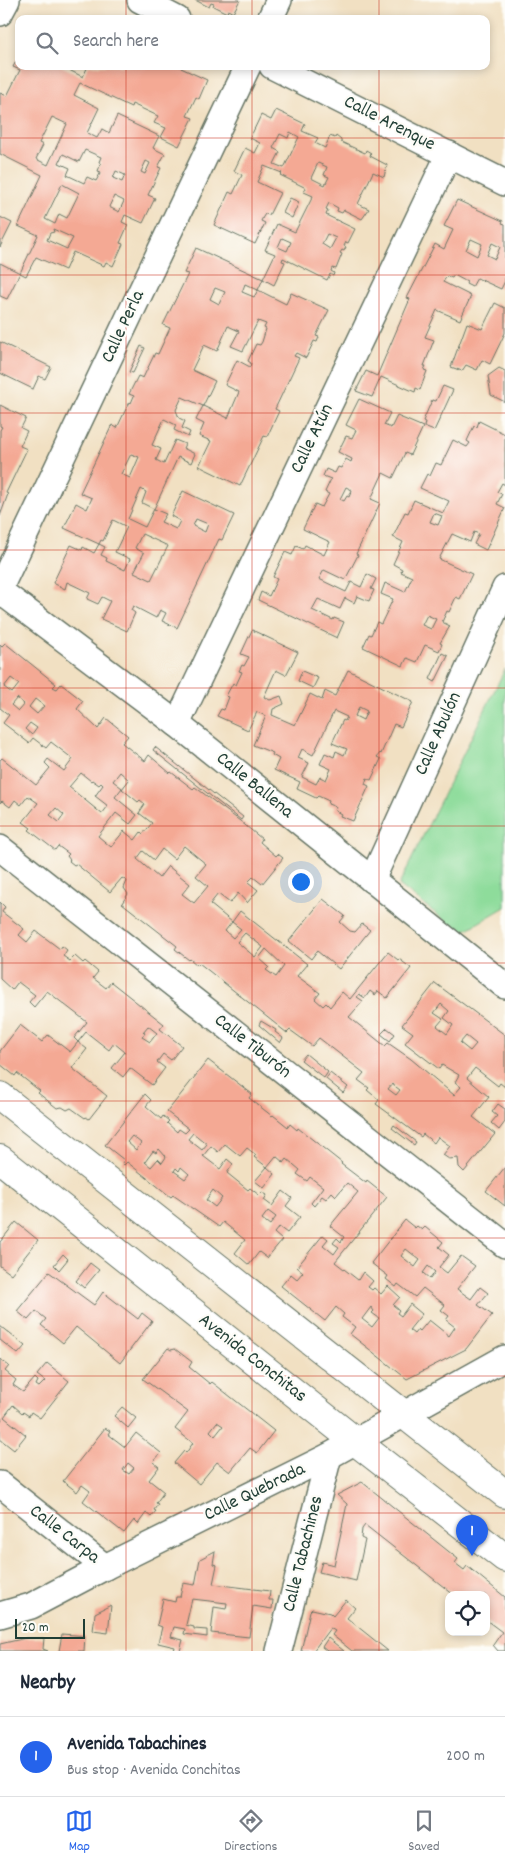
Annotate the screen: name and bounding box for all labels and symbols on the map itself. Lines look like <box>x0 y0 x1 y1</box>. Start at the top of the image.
street label: Calle Arenque <box>338 89 440 159</box>
street label: Calle Perla <box>95 285 153 368</box>
street label: Calle Atún <box>285 400 341 478</box>
street label: Calle Abulón <box>409 688 469 780</box>
street label: Calle Ballena <box>209 746 300 826</box>
your location <box>288 869 314 895</box>
street label: Calle Tiburón <box>208 1008 296 1086</box>
street label: Avenida Conchitas <box>192 1308 312 1410</box>
street label: Calle Quebrada <box>200 1456 311 1529</box>
street label: Calle Tabachines <box>277 1493 331 1615</box>
street label: Calle Carpa <box>23 1499 106 1572</box>
pin: 1 <box>456 1515 488 1556</box>
scale bar <box>15 1616 85 1639</box>

